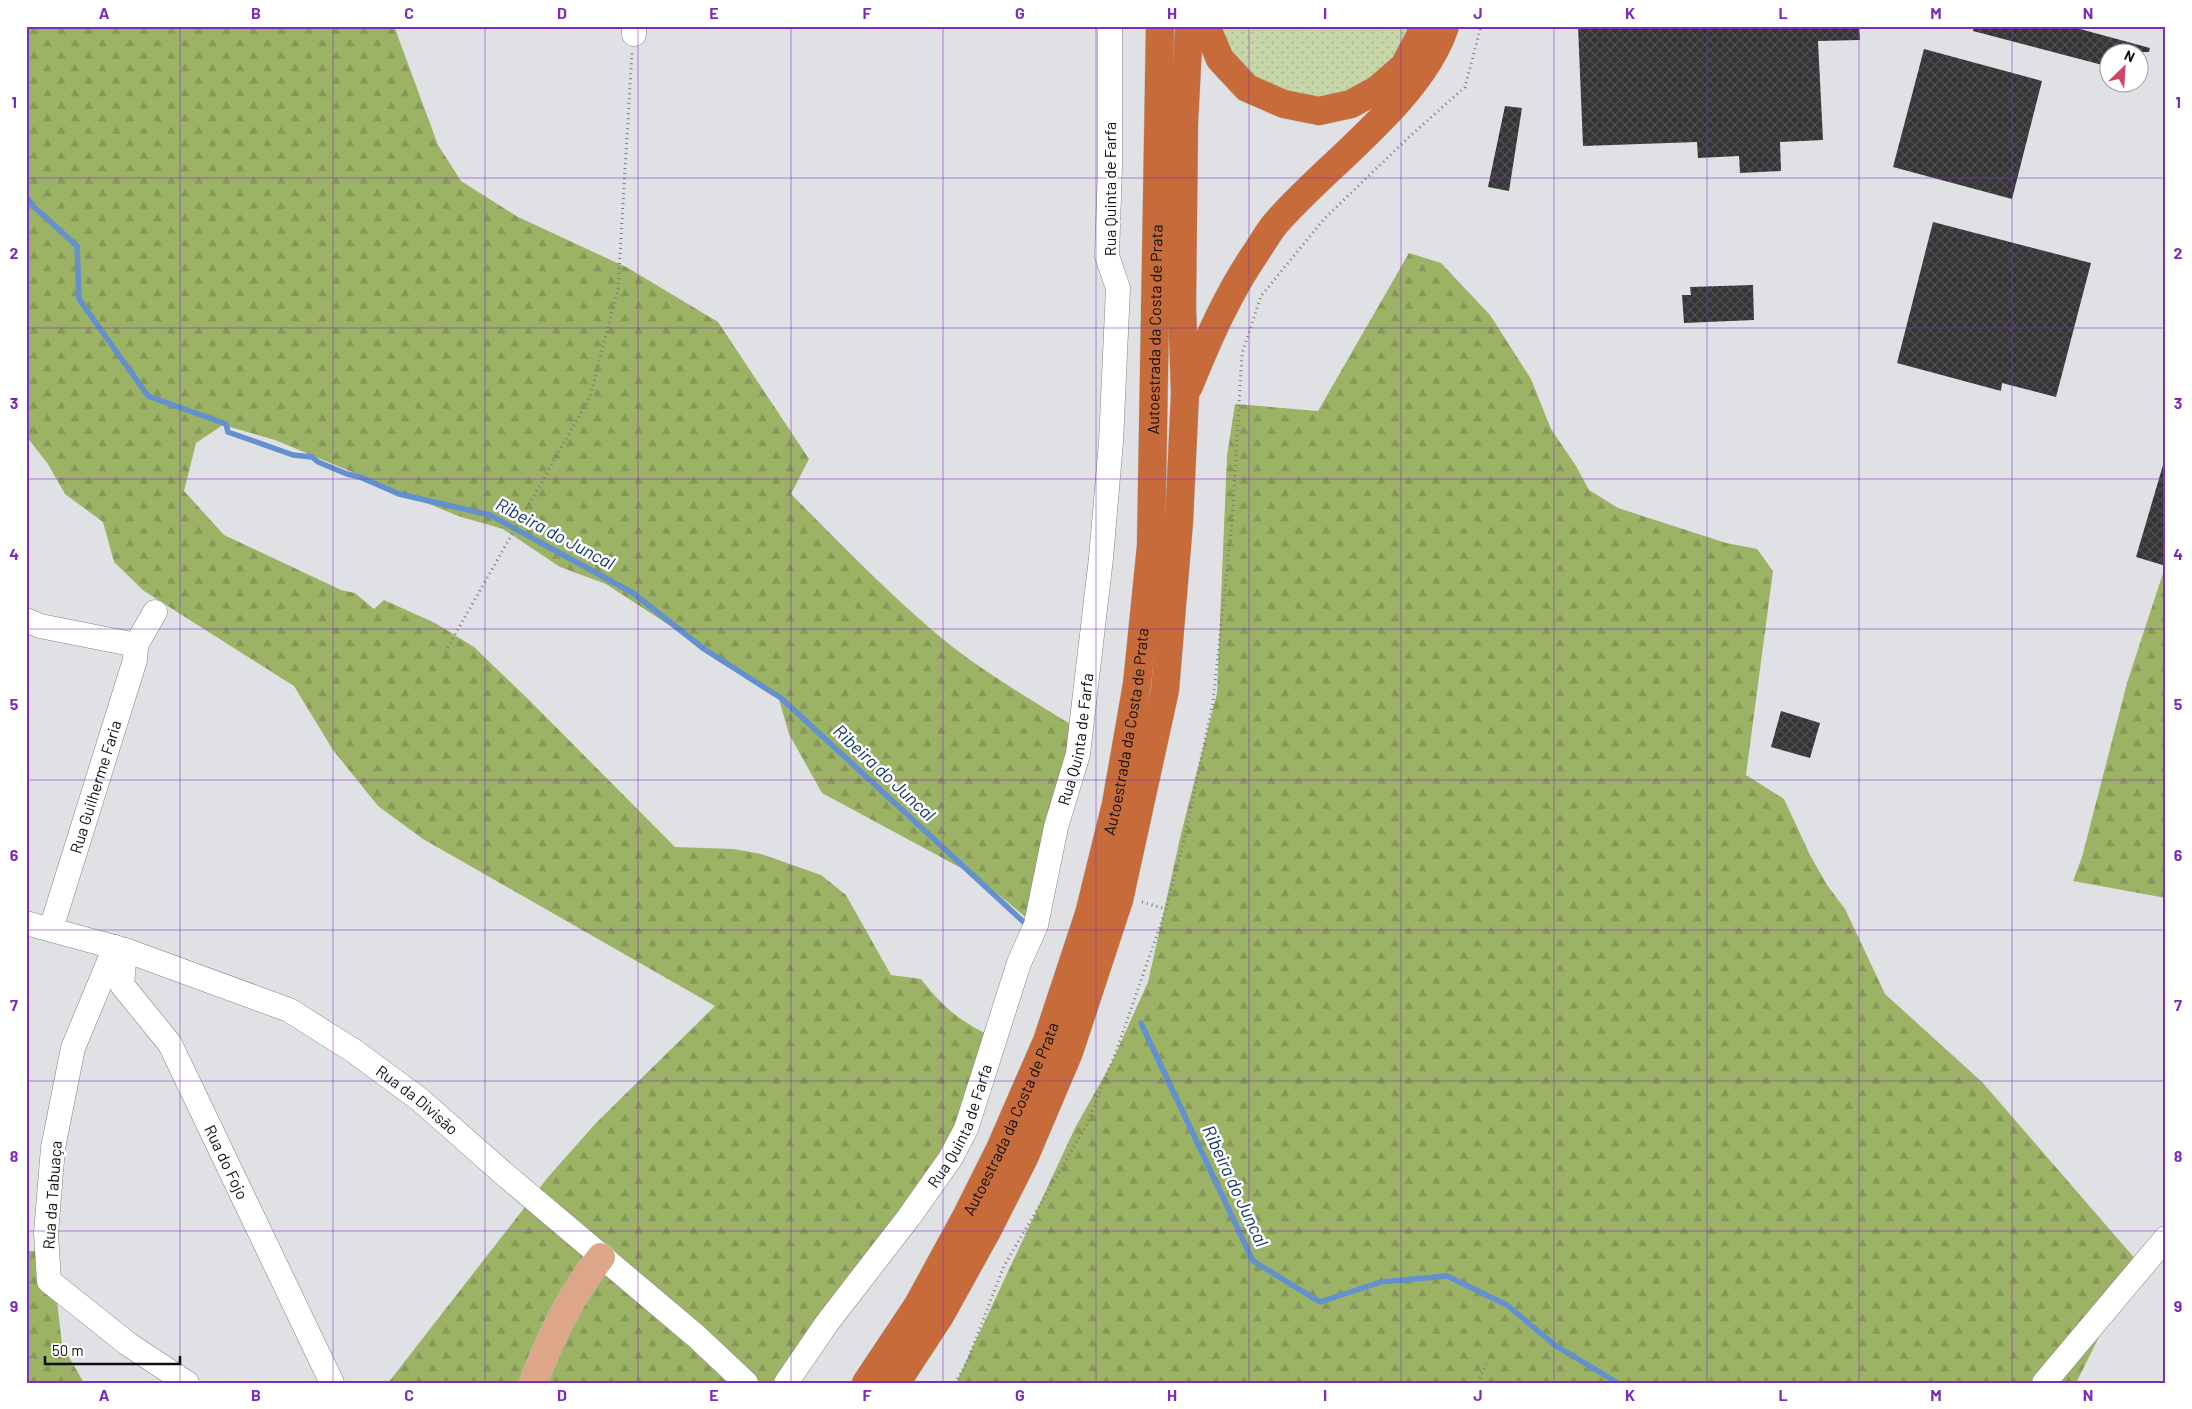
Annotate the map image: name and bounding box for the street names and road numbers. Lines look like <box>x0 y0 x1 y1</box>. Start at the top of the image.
street label: Rua Quinta de Farfa <box>1100 122 1119 256</box>
street label: Autoestrada da Costa de Prata <box>1143 224 1166 435</box>
street label: Autoestrada da Costa de Prata <box>1099 627 1152 837</box>
street label: Rua Quinta de Farfa <box>1053 672 1096 807</box>
street label: Rua Guilherme Faria <box>65 718 125 856</box>
street label: Autoestrada da Costa de Prata <box>958 1020 1062 1218</box>
street label: Rua da Divisão <box>373 1061 462 1138</box>
street label: Rua Quinta de Farfa <box>923 1062 995 1191</box>
street label: Rua do Fojo <box>201 1121 253 1202</box>
street label: Rua da Tabuaça <box>38 1140 65 1250</box>

